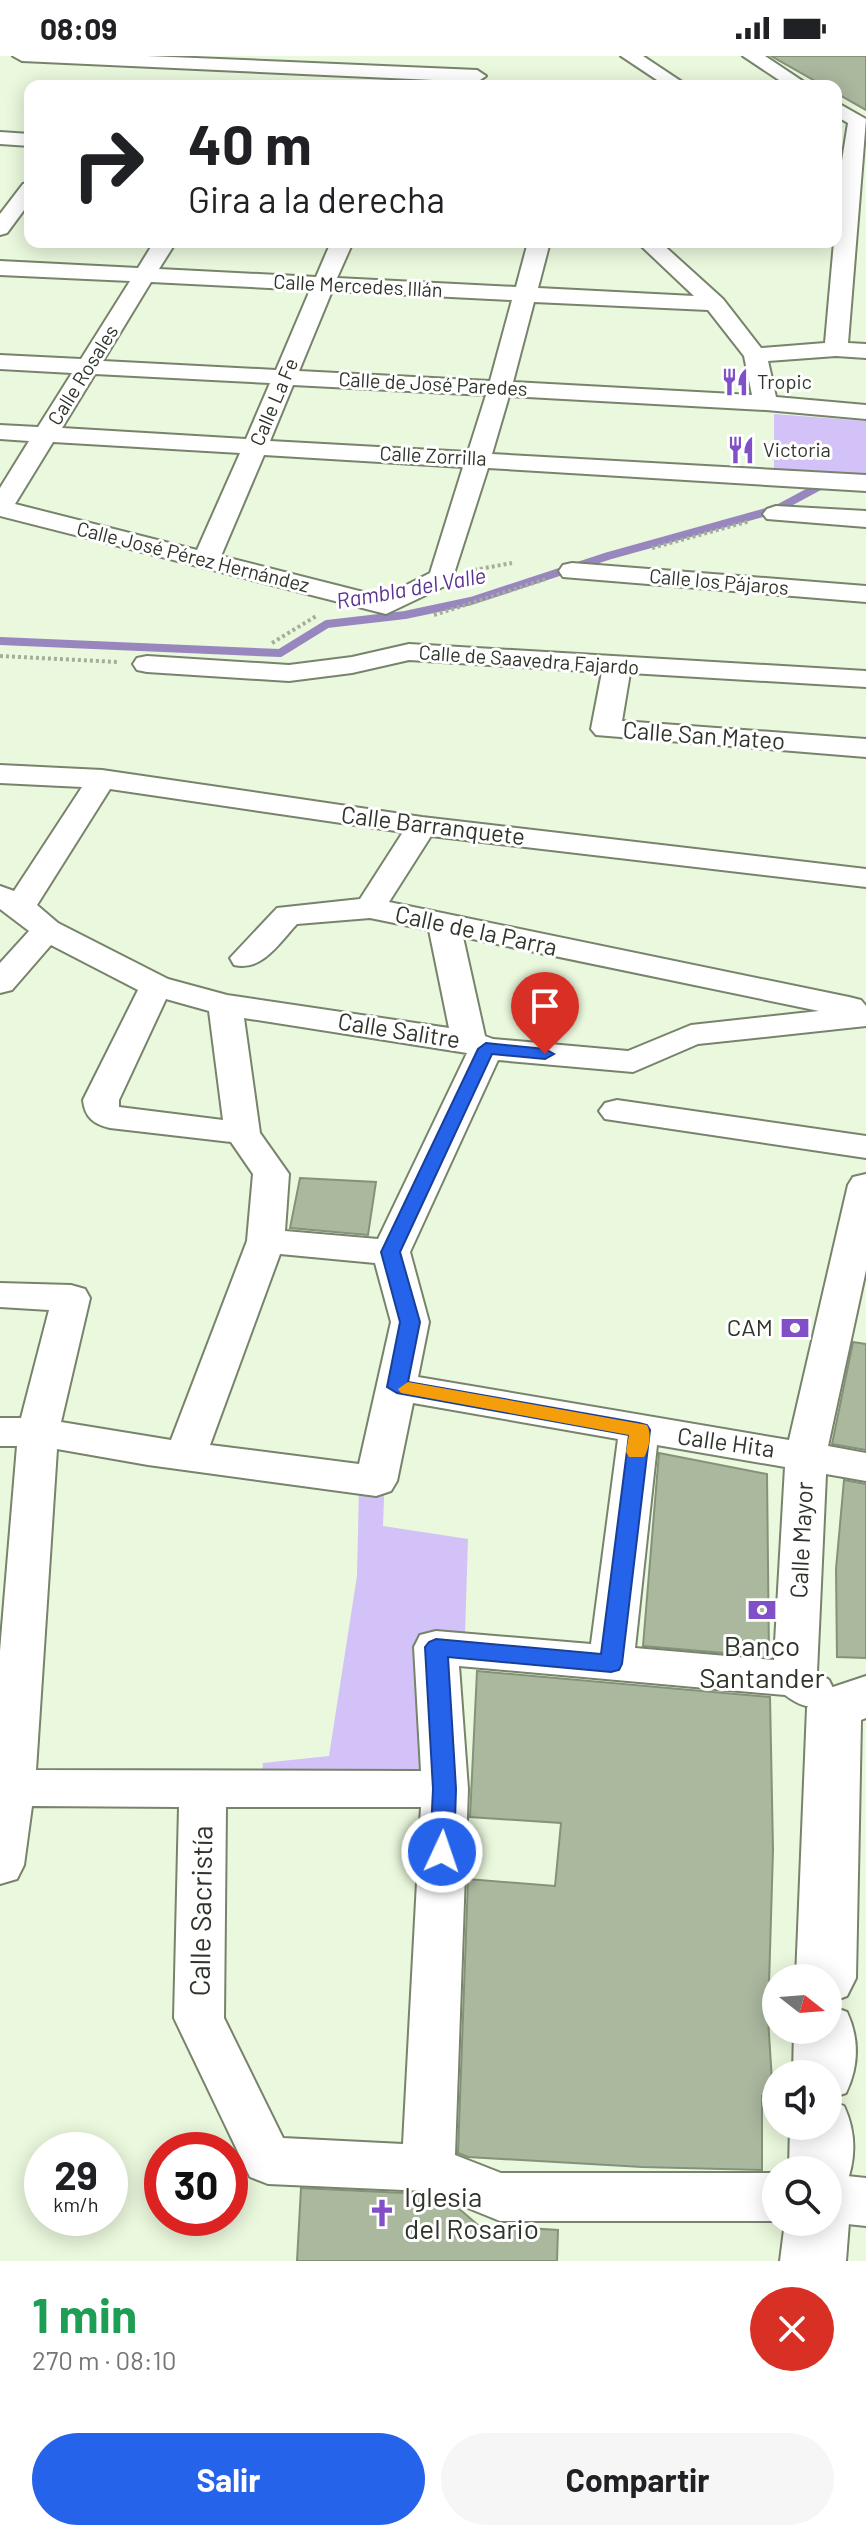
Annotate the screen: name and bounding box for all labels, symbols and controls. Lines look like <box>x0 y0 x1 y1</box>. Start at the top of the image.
text: 08:09 <box>40 10 117 46</box>
text: 40 m <box>188 109 312 176</box>
icon: right <box>56 112 160 216</box>
text: Gira a la derecha <box>188 177 445 220</box>
street label: Calle Mercedes Illán <box>273 269 443 301</box>
street label: Calle Rosales <box>42 320 122 429</box>
street label: Calle La Fe <box>244 354 302 449</box>
street label: Calle de José Paredes <box>338 366 528 400</box>
restaurant icon: Tropic <box>720 367 750 397</box>
place label: Tropic <box>757 369 812 393</box>
restaurant icon: Victoria <box>726 435 756 465</box>
place label: Victoria <box>763 437 831 461</box>
street label: Calle Zorrilla <box>379 440 487 470</box>
street label: Calle José Pérez Hernández <box>74 515 312 597</box>
water label: Rambla del Valle <box>334 561 488 613</box>
street label: Calle los Pájaros <box>648 563 790 599</box>
street label: Calle de Saavedra Fajardo <box>418 639 640 679</box>
street label: Calle San Mateo <box>622 714 786 755</box>
street label: Calle Barranquete <box>340 799 527 850</box>
street label: Calle de la Parra <box>393 898 560 961</box>
pin <box>511 972 579 1054</box>
icon: arrive <box>523 984 567 1028</box>
street label: Calle Salitre <box>336 1006 462 1053</box>
place label: CAM <box>727 1312 773 1341</box>
bank icon: CAM <box>780 1313 810 1343</box>
street label: Calle Hita <box>676 1420 777 1463</box>
street label: Calle Mayor <box>783 1480 818 1599</box>
bank icon: Banco Santander <box>747 1595 777 1625</box>
place label: Banco Santander <box>699 1628 825 1694</box>
position arrow <box>400 1810 484 1894</box>
street label: Calle Sacristía <box>182 1825 218 1997</box>
north arrow <box>762 1964 842 2044</box>
map controls <box>762 1964 842 2236</box>
button: sound <box>762 2060 842 2140</box>
speed limit sign: 30 <box>144 2132 248 2236</box>
text: 29 <box>54 2150 98 2198</box>
button: search <box>762 2156 842 2236</box>
place label: Iglesia del Rosario <box>404 2179 539 2245</box>
text: km/h <box>53 2192 99 2216</box>
church icon: Iglesia del Rosario <box>367 2198 397 2228</box>
text: 1 min <box>32 2285 137 2343</box>
button: close <box>750 2287 834 2371</box>
text: 270 m · 08:10 <box>32 2344 176 2375</box>
button: Salir <box>32 2433 425 2525</box>
button: Compartir <box>441 2433 834 2525</box>

